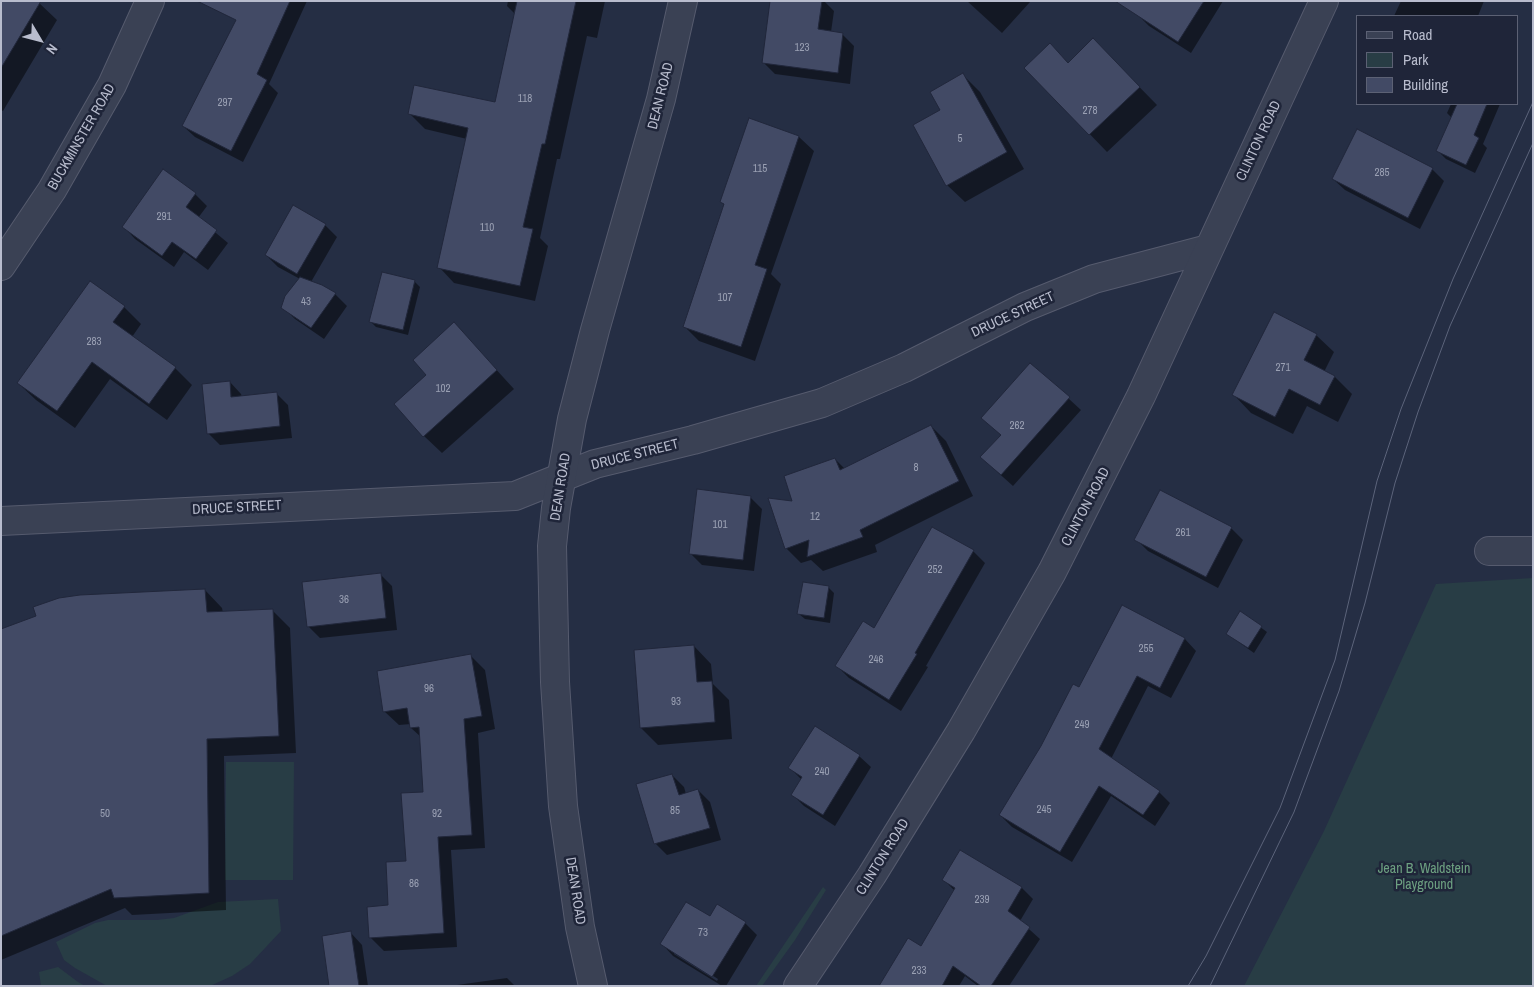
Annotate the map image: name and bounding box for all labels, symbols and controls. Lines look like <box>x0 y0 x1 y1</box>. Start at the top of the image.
north arrow <box>15 15 65 65</box>
legend <box>1356 15 1519 105</box>
text: Road <box>1403 24 1432 45</box>
text: N <box>42 40 62 58</box>
house number: 123 <box>794 41 810 55</box>
text: Park <box>1403 49 1428 70</box>
street label: DEAN ROAD <box>645 61 677 131</box>
text: Building <box>1403 74 1448 95</box>
street label: BUCKMINSTER ROAD <box>45 81 119 193</box>
house number: 118 <box>518 92 532 106</box>
house number: 297 <box>217 96 233 110</box>
street label: CLINTON ROAD <box>1233 98 1285 184</box>
house number: 278 <box>1082 104 1098 118</box>
house number: 5 <box>957 132 963 146</box>
house number: 115 <box>753 162 767 176</box>
house number: 285 <box>1374 166 1390 180</box>
house number: 291 <box>156 210 172 224</box>
house number: 110 <box>480 221 494 235</box>
street label: DRUCE STREET <box>969 289 1057 341</box>
house number: 107 <box>717 291 733 305</box>
house number: 43 <box>301 295 311 309</box>
house number: 283 <box>86 335 102 349</box>
house number: 271 <box>1275 361 1291 375</box>
house number: 102 <box>435 382 451 396</box>
house number: 262 <box>1009 419 1025 433</box>
street label: DRUCE STREET <box>590 436 680 474</box>
street label: DEAN ROAD <box>547 452 575 522</box>
house number: 8 <box>913 461 919 475</box>
street label: CLINTON ROAD <box>1058 465 1114 549</box>
street label: DRUCE STREET <box>192 497 282 519</box>
house number: 12 <box>810 510 820 524</box>
house number: 101 <box>712 518 728 532</box>
house number: 261 <box>1175 526 1191 540</box>
house number: 252 <box>927 563 943 577</box>
house number: 36 <box>339 593 349 607</box>
house number: 255 <box>1138 642 1154 656</box>
house number: 246 <box>868 653 884 667</box>
house number: 96 <box>424 682 434 696</box>
house number: 93 <box>671 695 681 709</box>
house number: 249 <box>1074 718 1090 732</box>
house number: 240 <box>814 765 830 779</box>
house number: 245 <box>1036 803 1052 817</box>
house number: 85 <box>670 804 680 818</box>
house number: 50 <box>100 807 110 821</box>
house number: 92 <box>432 807 442 821</box>
street label: CLINTON ROAD <box>853 816 913 898</box>
street label: DEAN ROAD <box>561 856 589 926</box>
park label: Jean B. Waldstein Playground <box>1378 861 1470 894</box>
house number: 86 <box>409 877 419 891</box>
house number: 239 <box>974 893 990 907</box>
house number: 73 <box>698 926 708 940</box>
house number: 233 <box>911 964 927 978</box>

